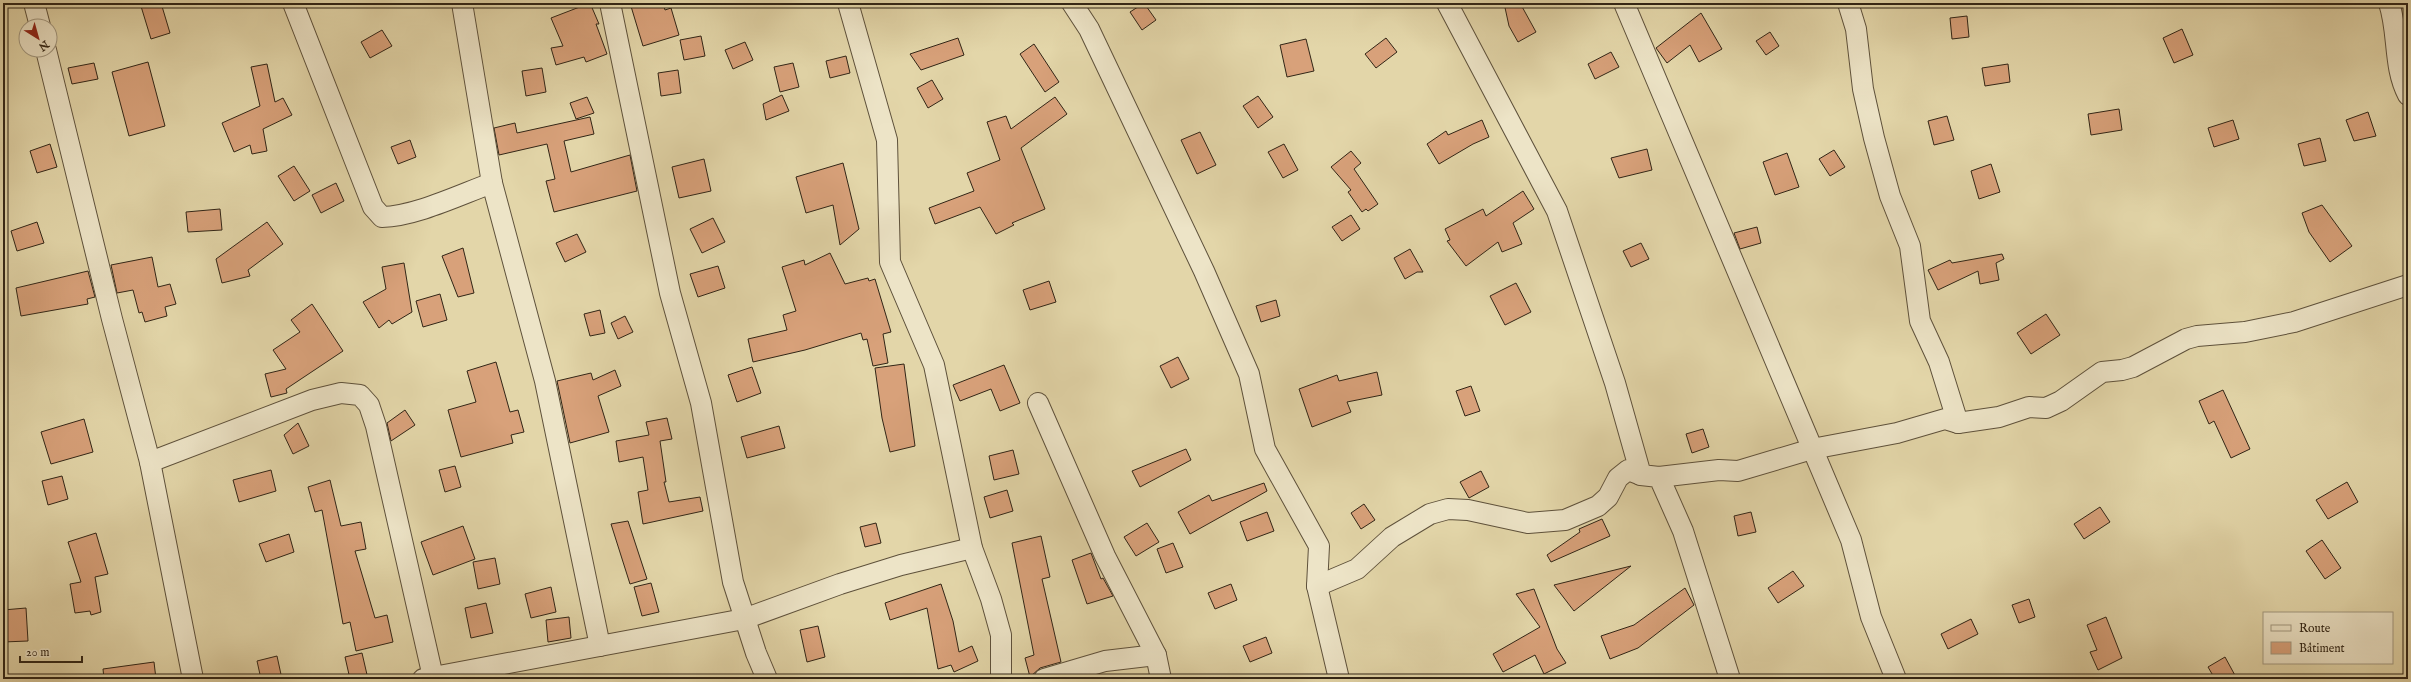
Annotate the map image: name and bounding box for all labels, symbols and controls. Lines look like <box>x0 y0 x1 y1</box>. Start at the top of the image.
north arrow <box>18 18 58 58</box>
text: N <box>35 36 52 54</box>
legend <box>2263 612 2393 664</box>
text: Route <box>2299 621 2331 636</box>
scale bar <box>20 638 82 664</box>
text: Bâtiment <box>2299 641 2345 656</box>
text: 20 m <box>26 645 49 660</box>

